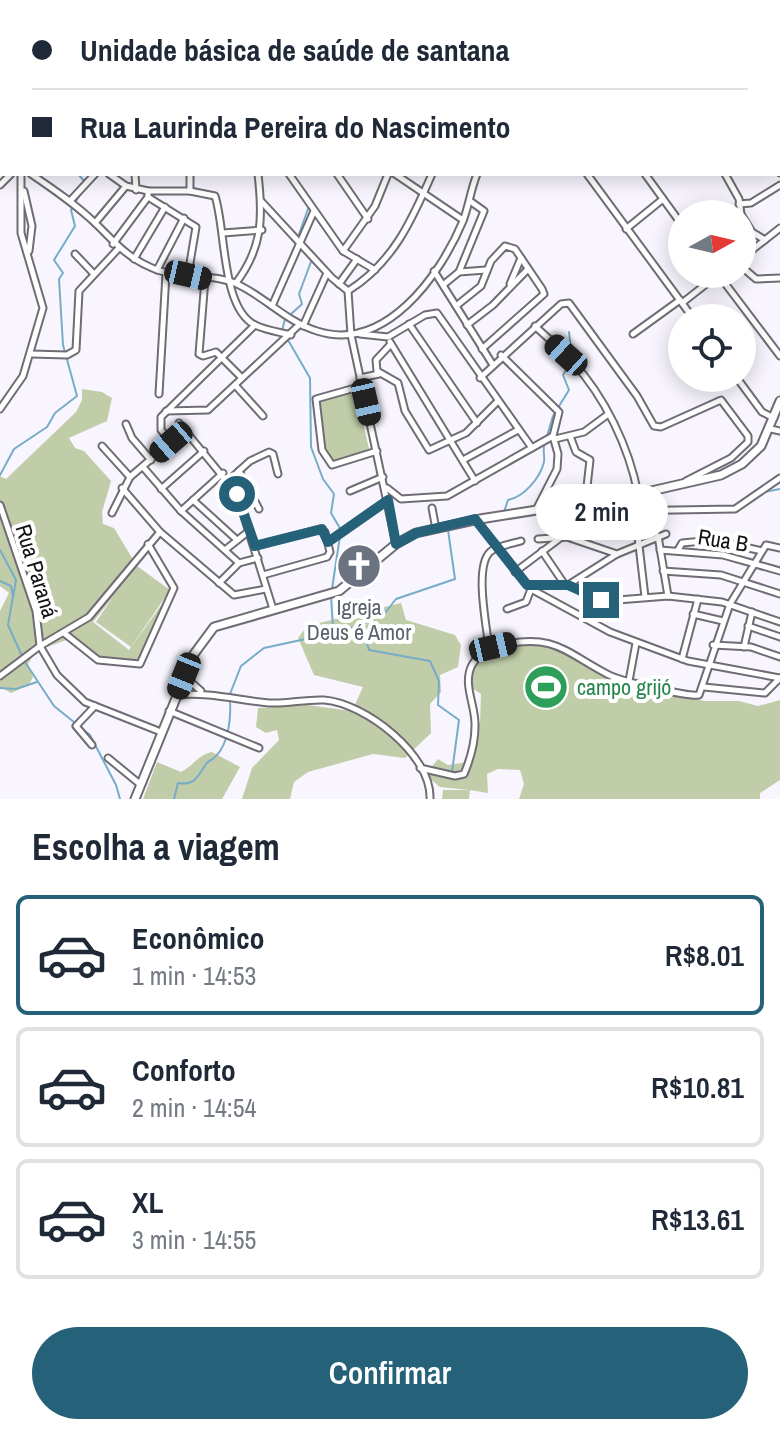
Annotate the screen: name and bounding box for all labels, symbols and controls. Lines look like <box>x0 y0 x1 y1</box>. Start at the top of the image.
text: Unidade básica de saúde de santana <box>80 30 509 70</box>
text: Rua Laurinda Pereira do Nascimento <box>80 107 511 147</box>
north arrow <box>668 200 756 288</box>
map controls <box>668 200 756 392</box>
car <box>162 258 214 292</box>
button: locate <box>668 304 756 392</box>
car <box>540 330 592 380</box>
car <box>349 376 383 428</box>
car <box>145 417 197 467</box>
route start <box>219 476 255 512</box>
callout: 2 min <box>535 484 667 540</box>
text: 2 min <box>575 494 629 529</box>
street label: Rua Paraná <box>9 521 65 621</box>
street label: Rua B <box>696 521 750 559</box>
church icon: Igreja Deus é Amor <box>335 542 383 590</box>
route end <box>583 582 619 618</box>
place label: Igreja Deus é Amor <box>307 592 411 647</box>
car <box>467 630 519 664</box>
car <box>164 649 204 703</box>
sports icon: campo grijó <box>522 663 570 711</box>
place label: campo grijó <box>577 672 671 702</box>
text: Escolha a viagem <box>32 823 280 871</box>
text: Econômico <box>132 918 265 958</box>
icon: car <box>36 919 108 991</box>
text: R$8.01 <box>665 935 744 975</box>
text: 1 min · 14:53 <box>132 958 256 993</box>
text: Conforto <box>132 1050 236 1090</box>
icon: car <box>36 1051 108 1123</box>
text: R$10.81 <box>651 1067 744 1107</box>
text: 2 min · 14:54 <box>132 1090 256 1125</box>
text: XL <box>132 1182 163 1222</box>
icon: car <box>36 1183 108 1255</box>
text: R$13.61 <box>651 1199 744 1239</box>
text: 3 min · 14:55 <box>132 1222 256 1257</box>
button: Confirmar <box>32 1327 748 1419</box>

